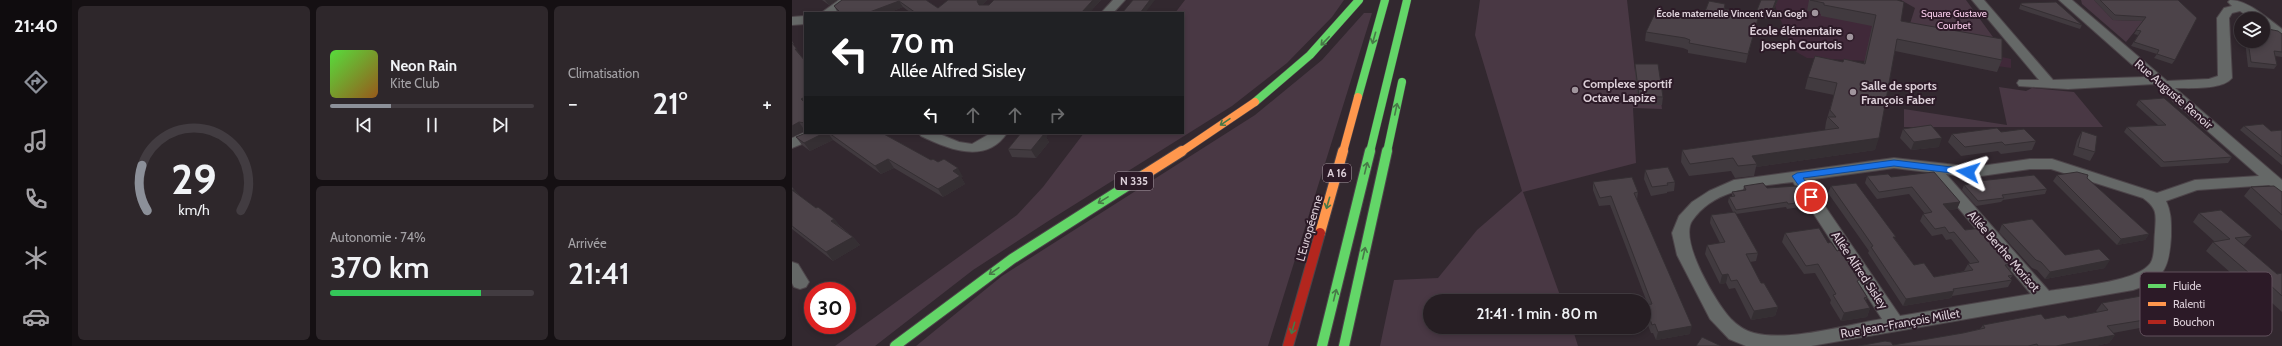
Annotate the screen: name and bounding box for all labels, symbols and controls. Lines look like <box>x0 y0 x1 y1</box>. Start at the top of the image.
place label: École maternelle Vincent Van Gogh <box>1656 7 1807 20</box>
park label: Square Gustave Courbet <box>1921 7 1987 32</box>
marker: École maternelle Vincent Van Gogh <box>1810 8 1820 18</box>
map controls <box>2234 12 2270 48</box>
button: layers <box>2234 12 2270 48</box>
text: 21:40 <box>14 15 58 37</box>
place label: École élémentaire Joseph Courtois <box>1749 23 1842 52</box>
text: 70 m <box>890 26 954 60</box>
icon: left <box>824 28 876 80</box>
one-way arrow <box>1370 31 1378 44</box>
marker: École élémentaire Joseph Courtois <box>1845 32 1855 42</box>
one-way arrow <box>1321 36 1330 46</box>
street label: Rue Auguste Renoir <box>2132 56 2216 132</box>
text: Neon Rain <box>390 57 457 75</box>
text: Allée Alfred Sisley <box>890 60 1026 82</box>
text: Climatisation <box>568 65 640 81</box>
icon: directions <box>22 68 50 96</box>
text: Kite Club <box>390 75 439 91</box>
place label: Complexe sportif Octave Lapize <box>1583 76 1672 105</box>
place label: Salle de sports François Faber <box>1861 78 1937 107</box>
text: 21° <box>652 85 688 122</box>
marker: Complexe sportif Octave Lapize <box>1570 85 1580 95</box>
marker: Salle de sports François Faber <box>1848 87 1858 97</box>
text: − <box>568 90 578 117</box>
text: + <box>762 90 772 117</box>
one-way arrow <box>1393 103 1401 116</box>
icon: left <box>920 104 942 126</box>
icon: ahead <box>962 104 984 126</box>
icon: ahead <box>1004 104 1026 126</box>
icon: right <box>1046 104 1068 126</box>
icon: previous <box>353 114 375 136</box>
icon: pause <box>421 114 443 136</box>
icon: next <box>489 114 511 136</box>
one-way arrow <box>1219 119 1231 127</box>
icon: music <box>22 127 50 155</box>
position arrow <box>1947 151 1989 193</box>
text: 29 <box>171 154 217 204</box>
one-way arrow <box>1362 162 1370 175</box>
road number: A 16 <box>1323 164 1351 182</box>
road number: N 335 <box>1115 172 1153 190</box>
pin <box>1794 180 1828 214</box>
icon: phone <box>22 185 50 213</box>
icon: arrive <box>1800 186 1822 208</box>
street label: L'Européenne <box>1292 193 1326 263</box>
one-way arrow <box>1097 196 1109 204</box>
one-way arrow <box>1324 197 1331 210</box>
text: km/h <box>178 201 210 219</box>
street label: Allée Berthe Morisot <box>1965 207 2043 295</box>
street label: Allée Alfred Sisley <box>1828 228 1892 312</box>
text: Autonomie · 74% <box>330 229 426 245</box>
text: Arrivée <box>568 235 607 251</box>
icon: climate <box>22 244 50 272</box>
one-way arrow <box>1361 247 1369 260</box>
text: 370 km <box>330 249 429 286</box>
text: 21:41 <box>568 255 630 292</box>
one-way arrow <box>989 267 1000 275</box>
legend <box>2140 272 2272 336</box>
text: Fluide <box>2173 279 2202 293</box>
speed limit sign: 30 <box>804 282 856 334</box>
one-way arrow <box>1331 288 1339 301</box>
text: Ralenti <box>2173 297 2205 311</box>
icon: car <box>22 303 50 331</box>
text: 21:41 · 1 min · 80 m <box>1477 305 1597 323</box>
street label: Rue Jean-François Millet <box>1839 305 1961 341</box>
text: Bouchon <box>2173 315 2215 329</box>
one-way arrow <box>1289 322 1296 335</box>

